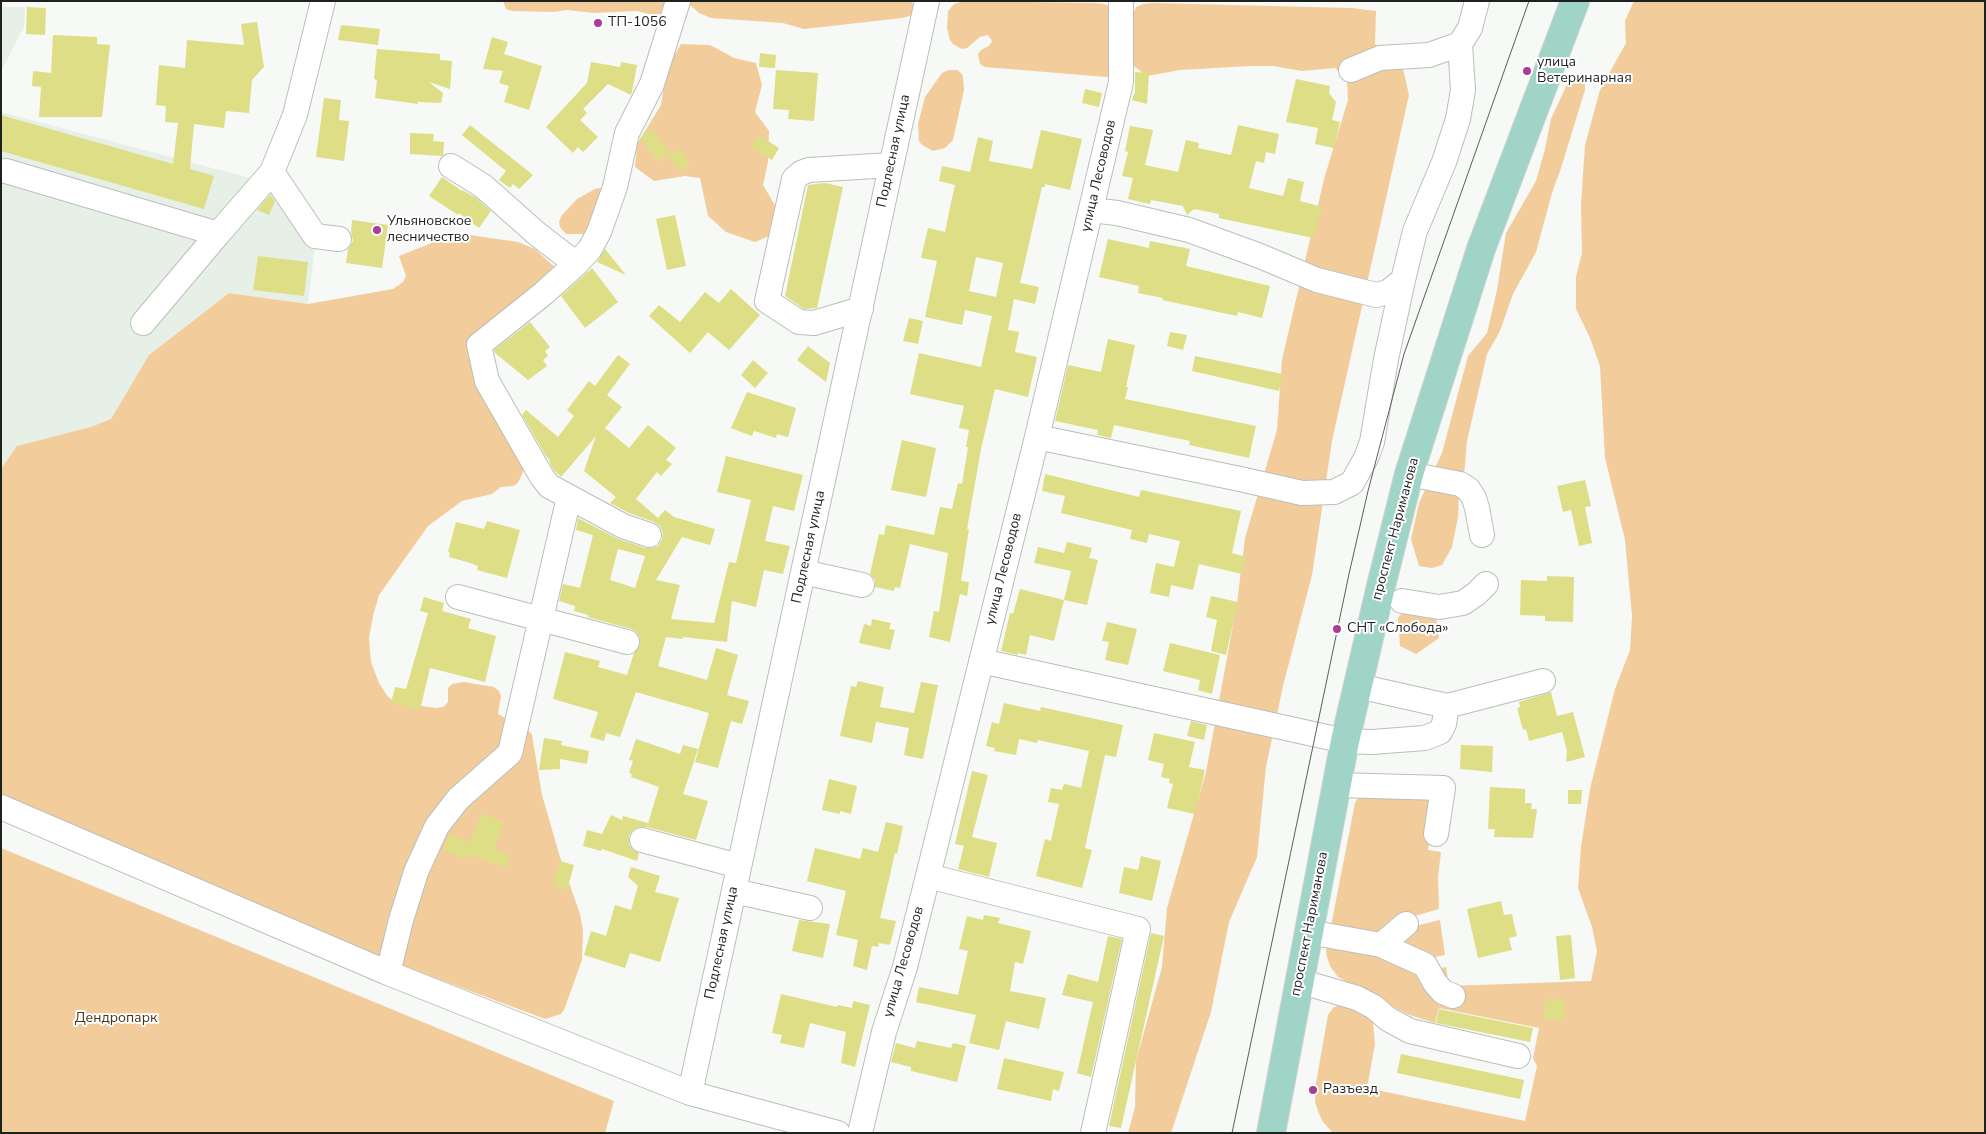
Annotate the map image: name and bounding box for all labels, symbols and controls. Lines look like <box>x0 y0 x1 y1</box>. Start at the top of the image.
place label: ТП-1056 <box>608 15 667 31</box>
marker: ТП-1056 <box>592 17 604 29</box>
place label: улица Ветеринарная <box>1537 55 1632 88</box>
marker: улица Ветеринарная <box>1521 65 1533 77</box>
street label: Подлесная улица <box>874 93 914 209</box>
street label: улица Лесоводов <box>1078 118 1120 234</box>
place label: Ульяновское лесничество <box>387 214 471 246</box>
marker: Ульяновское лесничество <box>371 224 383 236</box>
street label: проспект Нариманова <box>1369 456 1423 602</box>
street label: Подлесная улица <box>789 489 829 605</box>
street label: улица Лесоводов <box>982 511 1026 627</box>
place label: СНТ «Слобода» <box>1347 621 1449 637</box>
marker: СНТ «Слобода» <box>1331 623 1343 635</box>
street label: проспект Нариманова <box>1288 850 1332 998</box>
street label: Подлесная улица <box>702 885 742 1001</box>
street label: улица Лесоводов <box>880 905 928 1019</box>
park label: Дендропарк <box>75 1011 157 1027</box>
place label: Разъезд <box>1323 1082 1378 1098</box>
marker: Разъезд <box>1307 1084 1319 1096</box>

